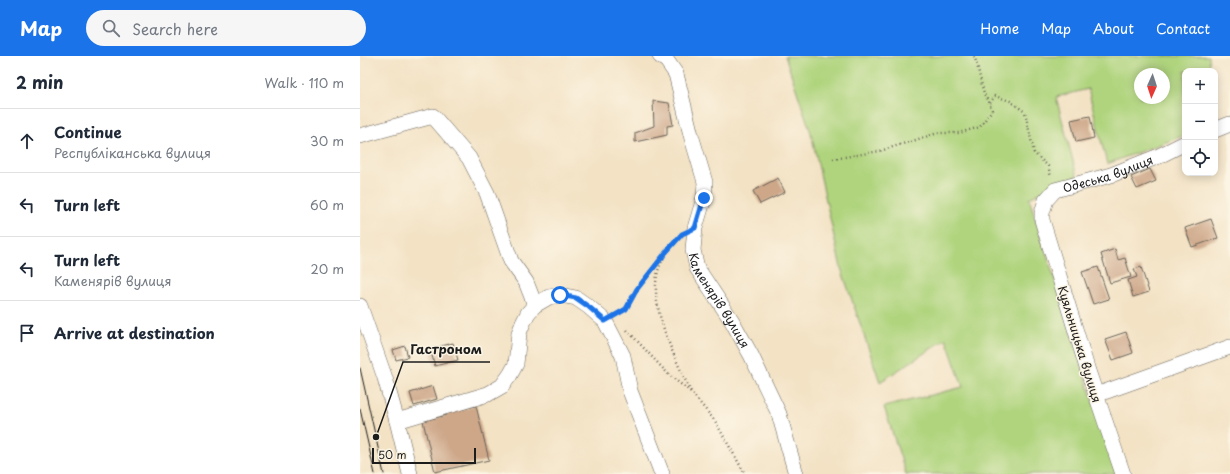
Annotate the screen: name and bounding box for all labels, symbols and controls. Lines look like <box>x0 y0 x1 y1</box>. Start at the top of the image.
search box <box>86 10 366 46</box>
text: Map <box>20 14 62 42</box>
icon: search <box>100 17 122 39</box>
text: Search here <box>132 17 218 40</box>
text: Home <box>980 18 1019 39</box>
text: Map <box>1041 18 1071 39</box>
text: About <box>1093 18 1134 39</box>
text: Contact <box>1156 18 1210 39</box>
north arrow <box>1134 68 1170 104</box>
map controls <box>1182 68 1218 176</box>
button: + <box>1182 68 1218 104</box>
text: 2 min <box>16 69 63 95</box>
text: Walk · 110 m <box>265 73 344 92</box>
button: − <box>1182 104 1218 140</box>
text: Continue <box>54 120 122 143</box>
icon: ahead <box>16 130 38 152</box>
text: 30 m <box>310 131 344 150</box>
button: locate <box>1182 140 1218 176</box>
text: Республіканська вулиця <box>54 143 211 162</box>
street label: Одеська вулиця <box>1061 150 1156 197</box>
route end <box>695 189 713 207</box>
text: Turn left <box>54 193 120 216</box>
icon: left <box>16 194 38 216</box>
text: 60 m <box>310 195 344 214</box>
text: Turn left <box>54 248 120 271</box>
street label: Каменярів вулиця <box>685 251 754 351</box>
icon: left <box>16 258 38 280</box>
text: 20 m <box>310 259 344 278</box>
text: Каменярів вулиця <box>54 271 172 290</box>
street label: Куяльницька вулиця <box>1054 283 1106 405</box>
route start <box>551 286 569 304</box>
text: Arrive at destination <box>54 321 215 344</box>
icon: arrive <box>16 322 38 344</box>
callout: Гастроном <box>403 337 490 362</box>
text: Гастроном <box>410 339 482 358</box>
scale bar <box>372 446 476 465</box>
text: 50 m <box>378 446 407 463</box>

